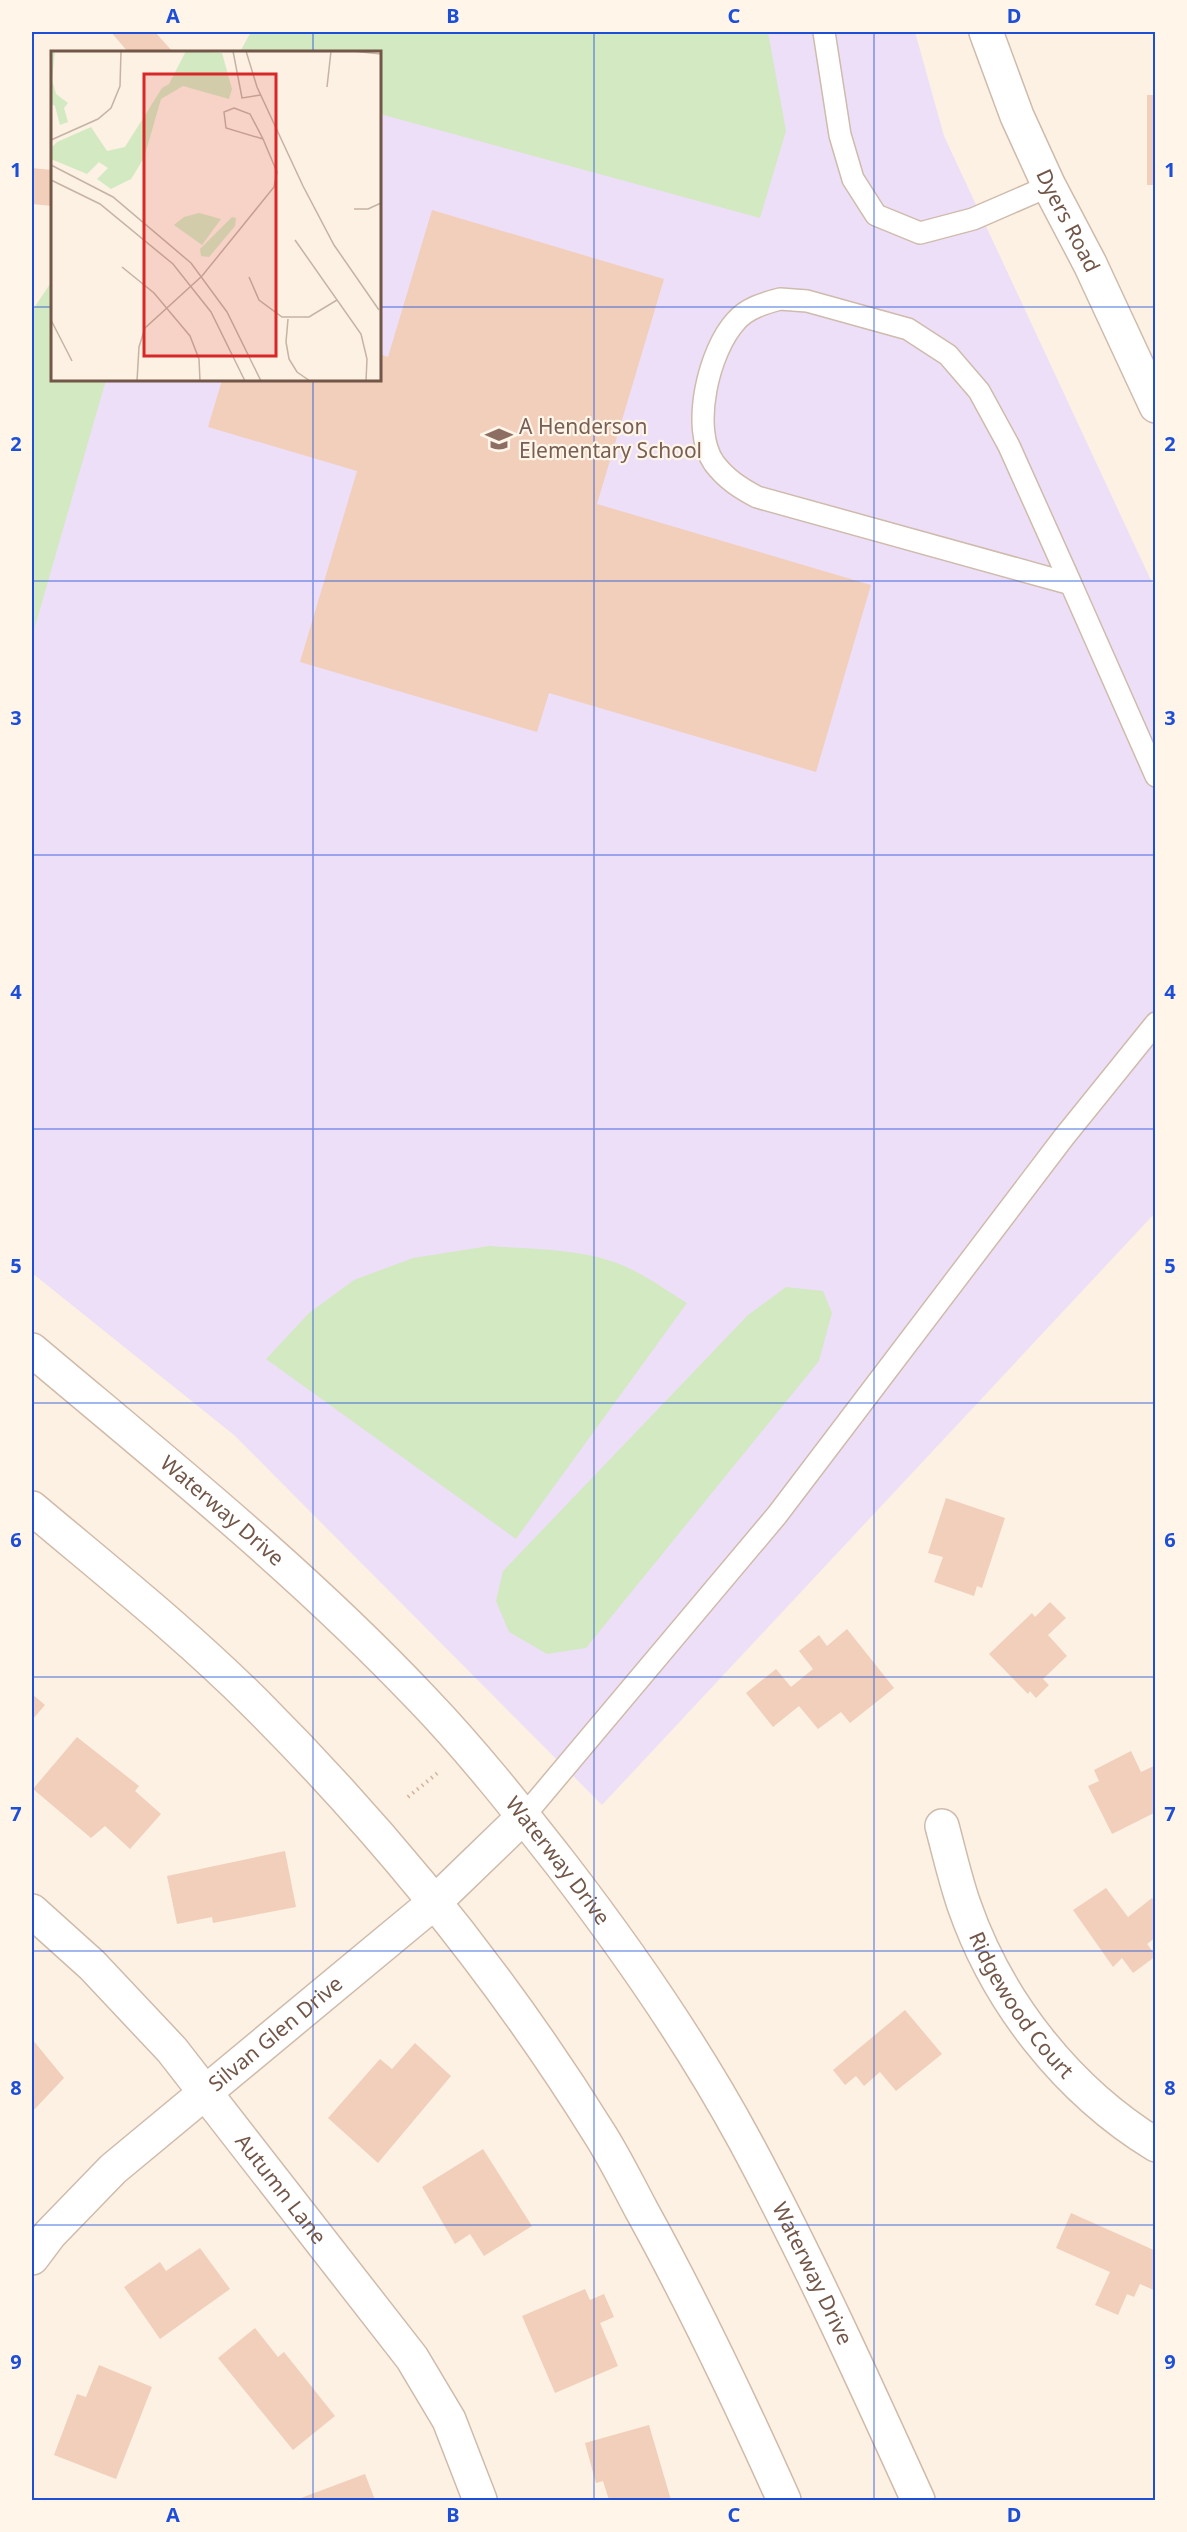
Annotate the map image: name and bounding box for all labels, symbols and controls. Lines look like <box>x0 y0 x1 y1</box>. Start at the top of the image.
text: A <box>166 2 180 29</box>
text: B <box>446 2 460 29</box>
text: C <box>728 2 741 29</box>
text: D <box>1007 2 1021 29</box>
inset map <box>51 51 381 381</box>
text: 1 <box>10 156 22 183</box>
text: 1 <box>1164 156 1176 183</box>
street label: Dyers Road <box>1030 164 1107 276</box>
place label: A Henderson Elementary School <box>519 412 702 464</box>
school or university icon: A Henderson Elementary School <box>484 424 514 454</box>
text: 2 <box>10 430 22 457</box>
text: 2 <box>1164 430 1176 457</box>
text: 3 <box>10 704 22 731</box>
text: 3 <box>1164 704 1176 731</box>
text: 4 <box>10 978 22 1005</box>
text: 4 <box>1164 978 1176 1005</box>
text: 5 <box>10 1252 22 1279</box>
text: 5 <box>1164 1252 1176 1279</box>
street label: Waterway Drive <box>155 1449 291 1572</box>
text: 6 <box>10 1526 22 1553</box>
text: 6 <box>1164 1526 1176 1553</box>
street label: Waterway Drive <box>500 1790 617 1930</box>
text: 7 <box>10 1800 22 1827</box>
text: 7 <box>1164 1800 1176 1827</box>
street label: Ridgewood Court <box>963 1927 1080 2084</box>
street label: Silvan Glen Drive <box>202 1969 348 2097</box>
text: 8 <box>10 2074 22 2101</box>
text: 8 <box>1164 2074 1176 2101</box>
street label: Autumn Lane <box>229 2128 333 2250</box>
street label: Waterway Drive <box>766 2197 860 2349</box>
text: 9 <box>10 2348 22 2375</box>
text: 9 <box>1164 2348 1176 2375</box>
text: A <box>166 2501 180 2528</box>
text: B <box>446 2501 460 2528</box>
text: C <box>728 2501 741 2528</box>
text: D <box>1007 2501 1021 2528</box>

